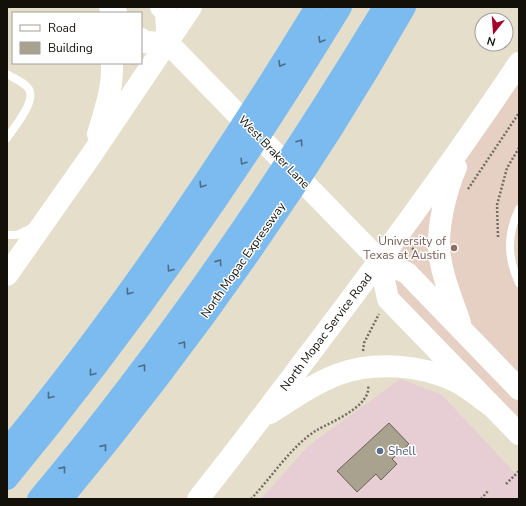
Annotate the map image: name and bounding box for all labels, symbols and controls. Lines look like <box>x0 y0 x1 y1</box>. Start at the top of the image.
legend <box>12 12 142 64</box>
north arrow <box>474 12 514 52</box>
text: Road <box>48 20 76 36</box>
text: N <box>485 33 497 49</box>
one-way arrow <box>318 36 326 43</box>
text: Building <box>48 40 93 56</box>
one-way arrow <box>278 60 285 67</box>
street label: West Braker Lane <box>235 112 313 192</box>
one-way arrow <box>295 139 303 146</box>
one-way arrow <box>241 157 248 164</box>
one-way arrow <box>200 181 207 188</box>
street label: North Mopac Expressway <box>197 198 290 321</box>
place label: University of Texas at Austin <box>363 233 447 263</box>
marker: University of Texas at Austin <box>449 243 459 253</box>
one-way arrow <box>214 259 221 266</box>
one-way arrow <box>168 264 175 271</box>
street label: North Mopac Service Road <box>276 270 376 394</box>
one-way arrow <box>126 288 134 295</box>
one-way arrow <box>179 341 186 348</box>
one-way arrow <box>138 364 145 371</box>
one-way arrow <box>90 369 97 376</box>
one-way arrow <box>48 391 55 398</box>
place label: Shell <box>388 443 416 459</box>
one-way arrow <box>100 444 107 452</box>
marker: Shell <box>375 446 385 456</box>
one-way arrow <box>58 466 65 474</box>

